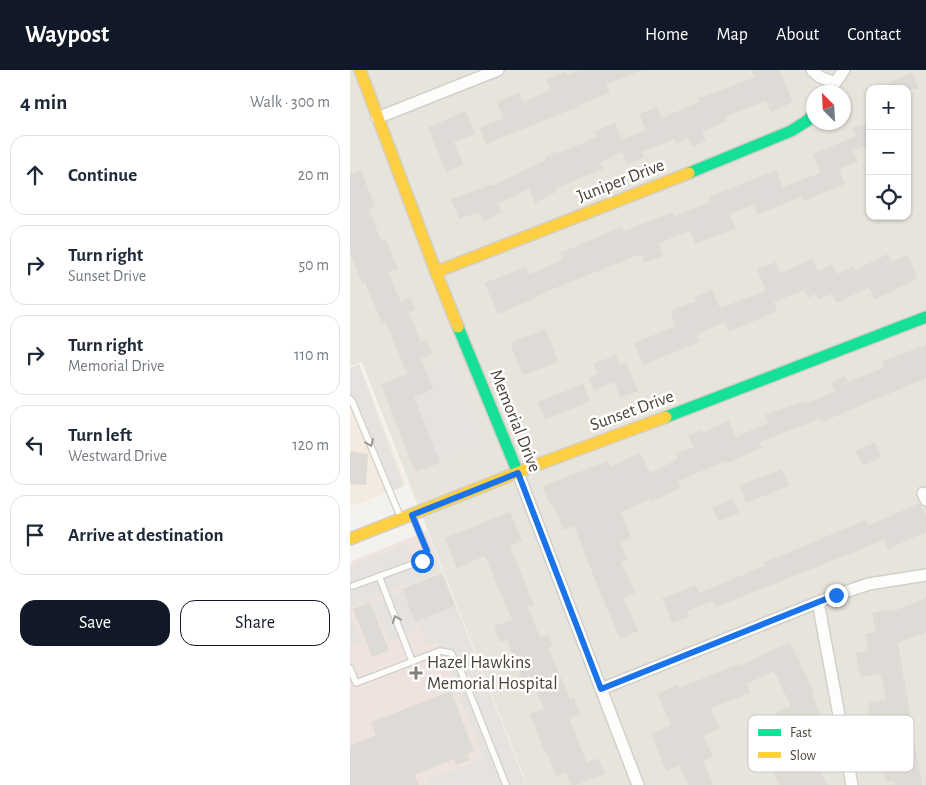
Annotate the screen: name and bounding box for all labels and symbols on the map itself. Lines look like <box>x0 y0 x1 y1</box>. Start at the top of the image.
north arrow <box>806 85 851 130</box>
street label: Juniper Drive <box>575 156 667 206</box>
street label: Memorial Drive <box>486 367 544 475</box>
street label: Sunset Drive <box>588 388 676 434</box>
one-way arrow <box>363 438 374 447</box>
route start <box>411 550 434 573</box>
route end <box>825 584 848 607</box>
one-way arrow <box>391 615 402 624</box>
place label: Hazel Hawkins Memorial Hospital <box>427 654 558 693</box>
marker: Hazel Hawkins Memorial Hospital <box>409 666 423 680</box>
legend <box>748 715 914 772</box>
text: Fast <box>790 726 812 740</box>
text: Slow <box>790 749 817 763</box>

